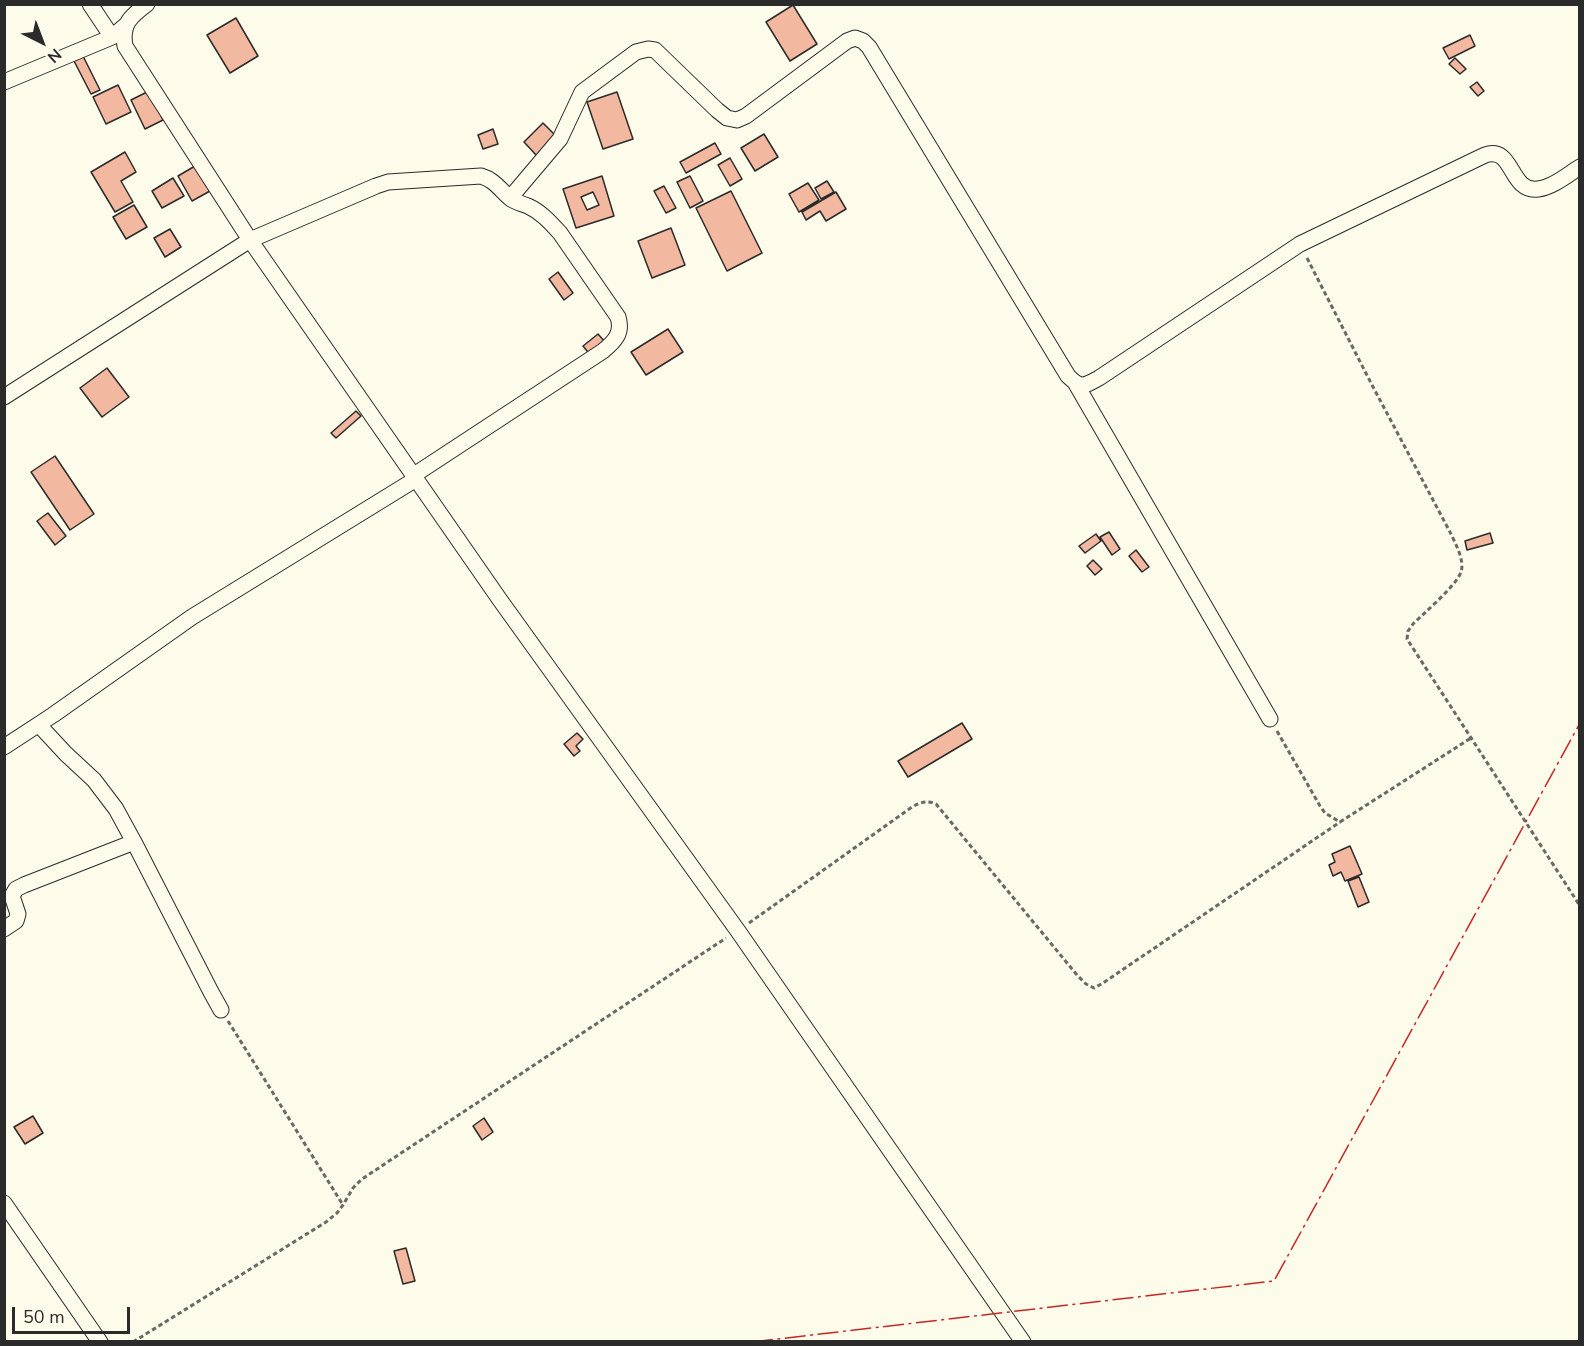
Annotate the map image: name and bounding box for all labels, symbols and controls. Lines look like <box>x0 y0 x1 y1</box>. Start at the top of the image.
north arrow <box>12 12 72 72</box>
text: N <box>42 43 66 68</box>
scale bar <box>15 1295 134 1333</box>
text: 50 m <box>23 1305 65 1329</box>

